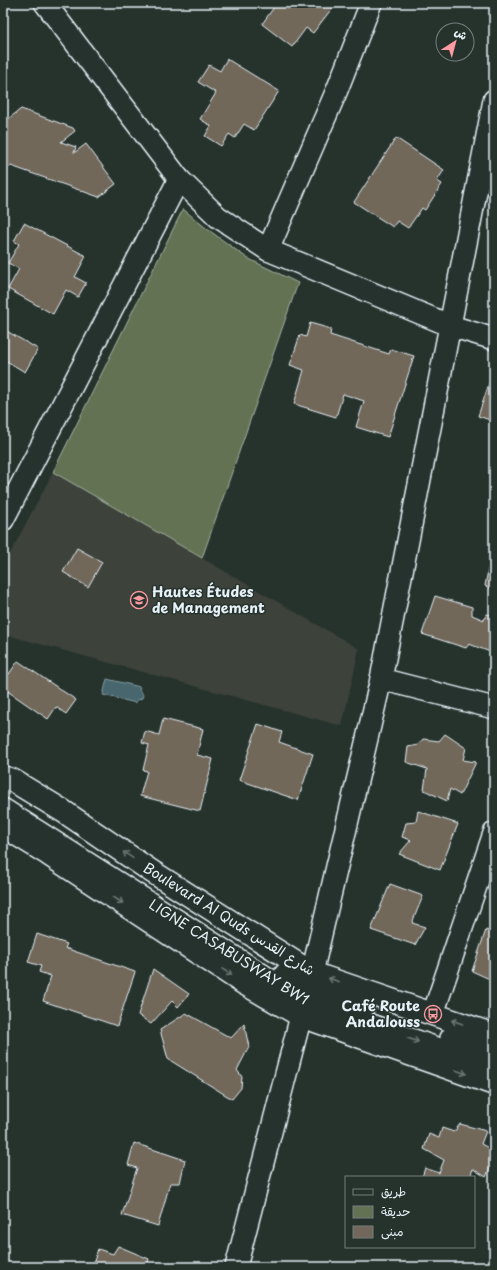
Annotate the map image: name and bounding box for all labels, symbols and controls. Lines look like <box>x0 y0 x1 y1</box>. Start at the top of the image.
north arrow <box>435 22 475 62</box>
text: ش <box>451 23 471 44</box>
place label: Hautes Études de Management <box>152 581 265 618</box>
school or university icon: Hautes Études de Management <box>129 590 149 610</box>
one-way arrow <box>123 851 134 859</box>
street label: Boulevard Al Quds شارع القدس <box>139 857 319 980</box>
street label: LIGNE CASABUSWAY BW1 <box>145 894 313 1010</box>
one-way arrow <box>112 897 124 905</box>
one-way arrow <box>221 968 232 976</box>
one-way arrow <box>329 976 341 984</box>
place label: Café Route Andalouss <box>342 995 420 1032</box>
bus stop icon: Café Route Andalouss <box>423 1004 443 1024</box>
one-way arrow <box>452 1018 464 1026</box>
one-way arrow <box>407 1037 419 1045</box>
one-way arrow <box>455 1069 467 1077</box>
legend <box>345 1176 475 1248</box>
text: طريق <box>381 1182 406 1200</box>
text: حديقة <box>381 1202 410 1220</box>
text: مبنى <box>381 1222 404 1240</box>

